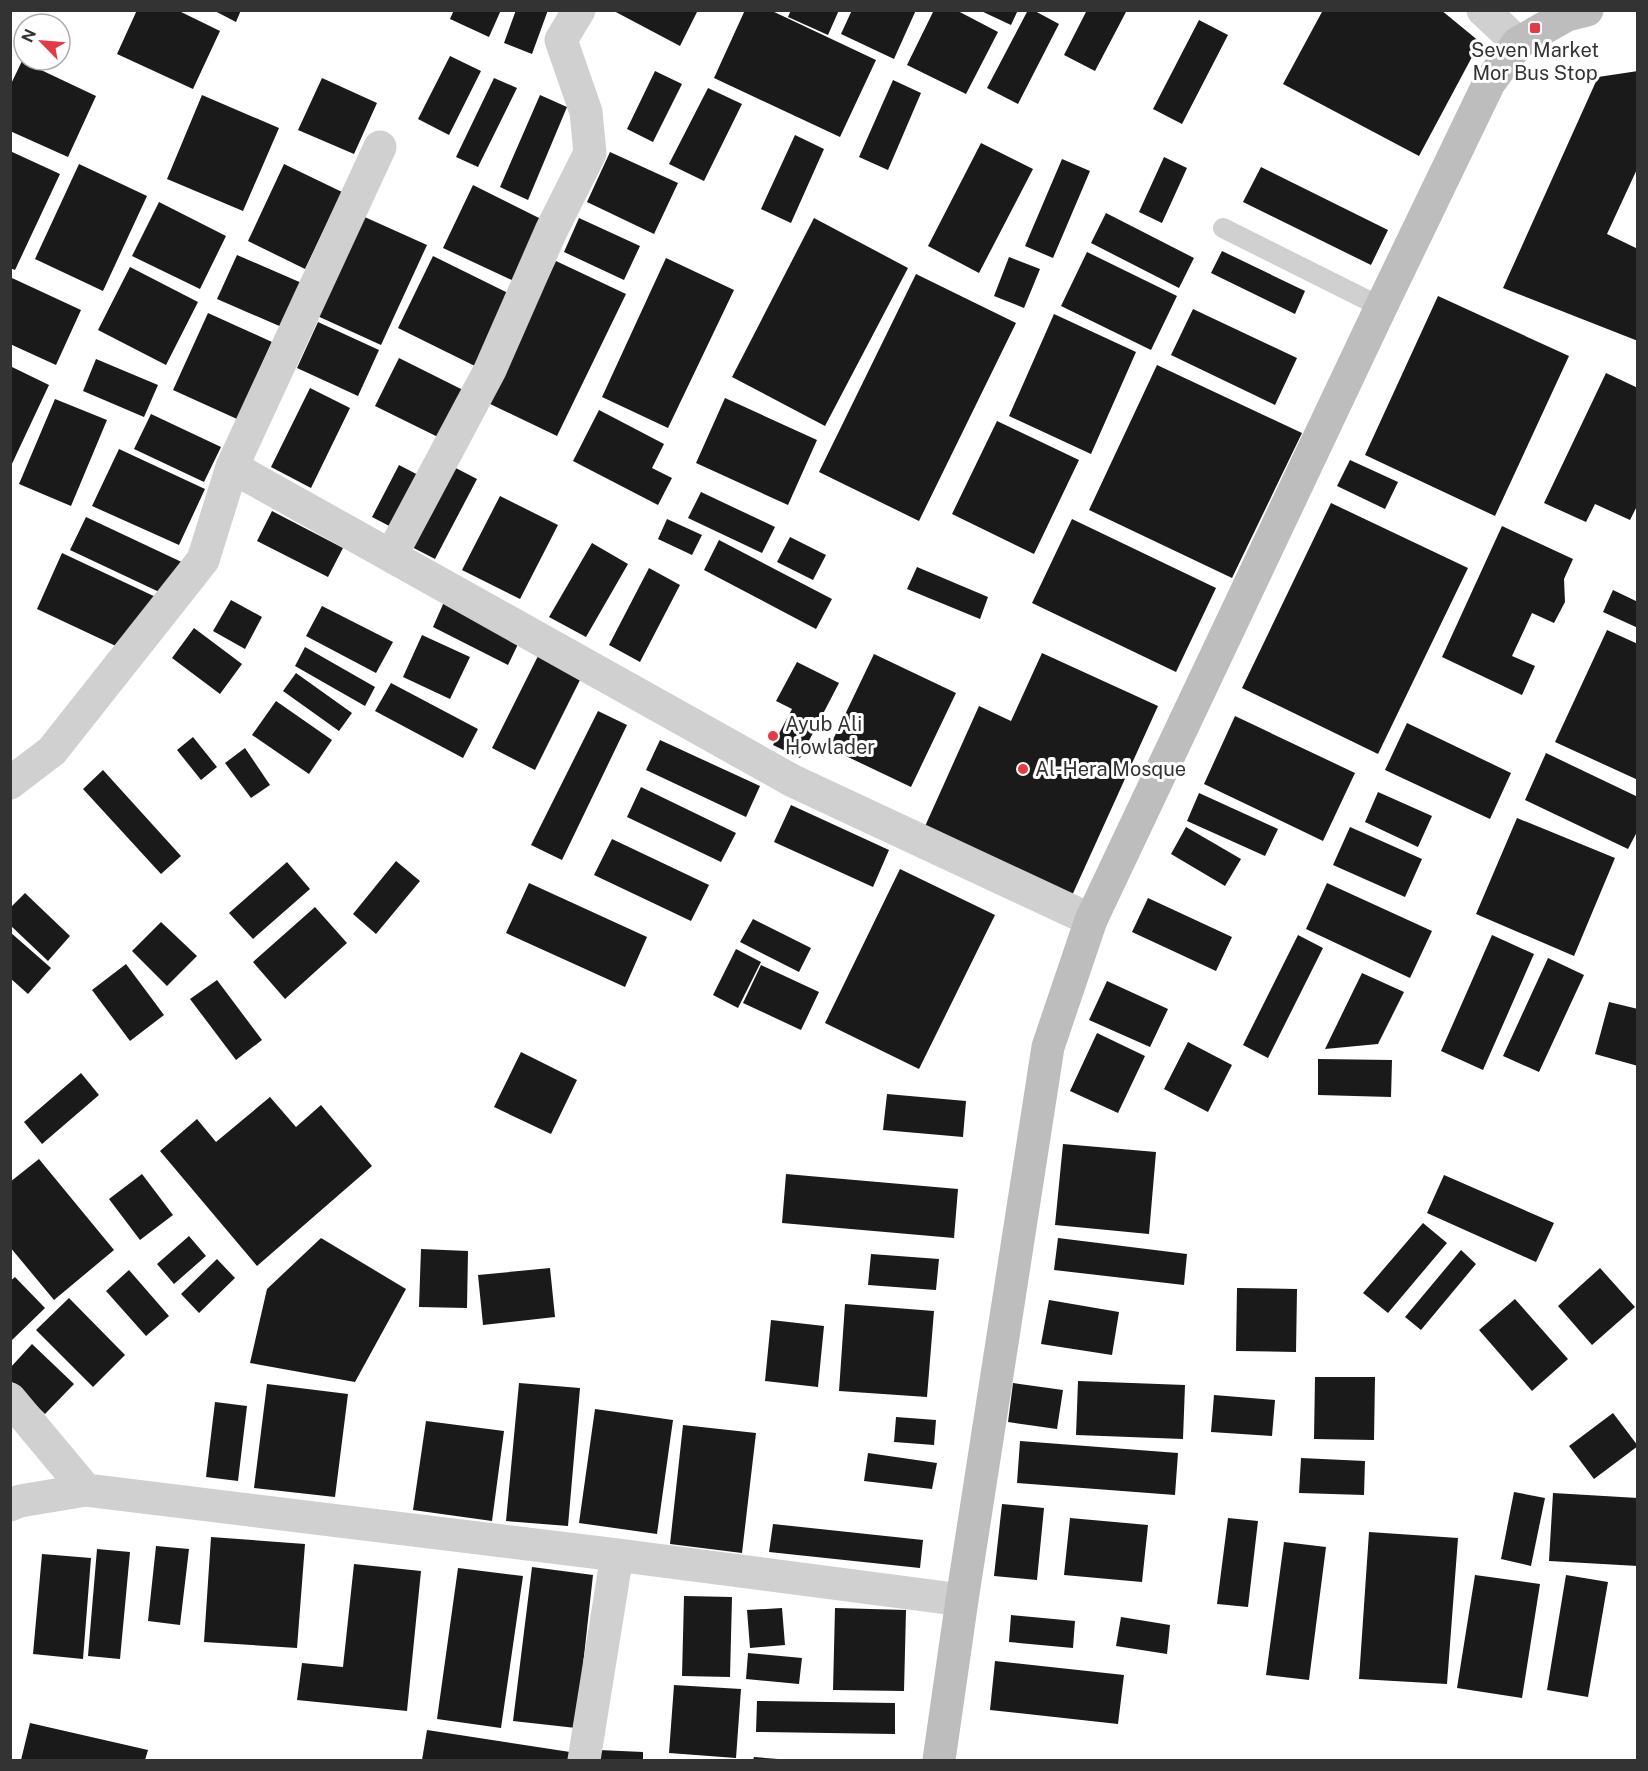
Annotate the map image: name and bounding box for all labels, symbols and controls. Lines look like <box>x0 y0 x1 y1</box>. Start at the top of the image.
north arrow <box>12 12 72 72</box>
marker: Seven Market Mor Bus Stop <box>1528 21 1542 35</box>
text: N <box>18 26 40 46</box>
place label: Seven Market Mor Bus Stop <box>1471 38 1599 85</box>
place label: Ayub Ali Howlader <box>785 712 875 759</box>
marker: Ayub Ali Howlader <box>766 729 780 743</box>
place label: Al-Hera Mosque <box>1035 757 1186 781</box>
marker: Al-Hera Mosque <box>1016 762 1030 776</box>

